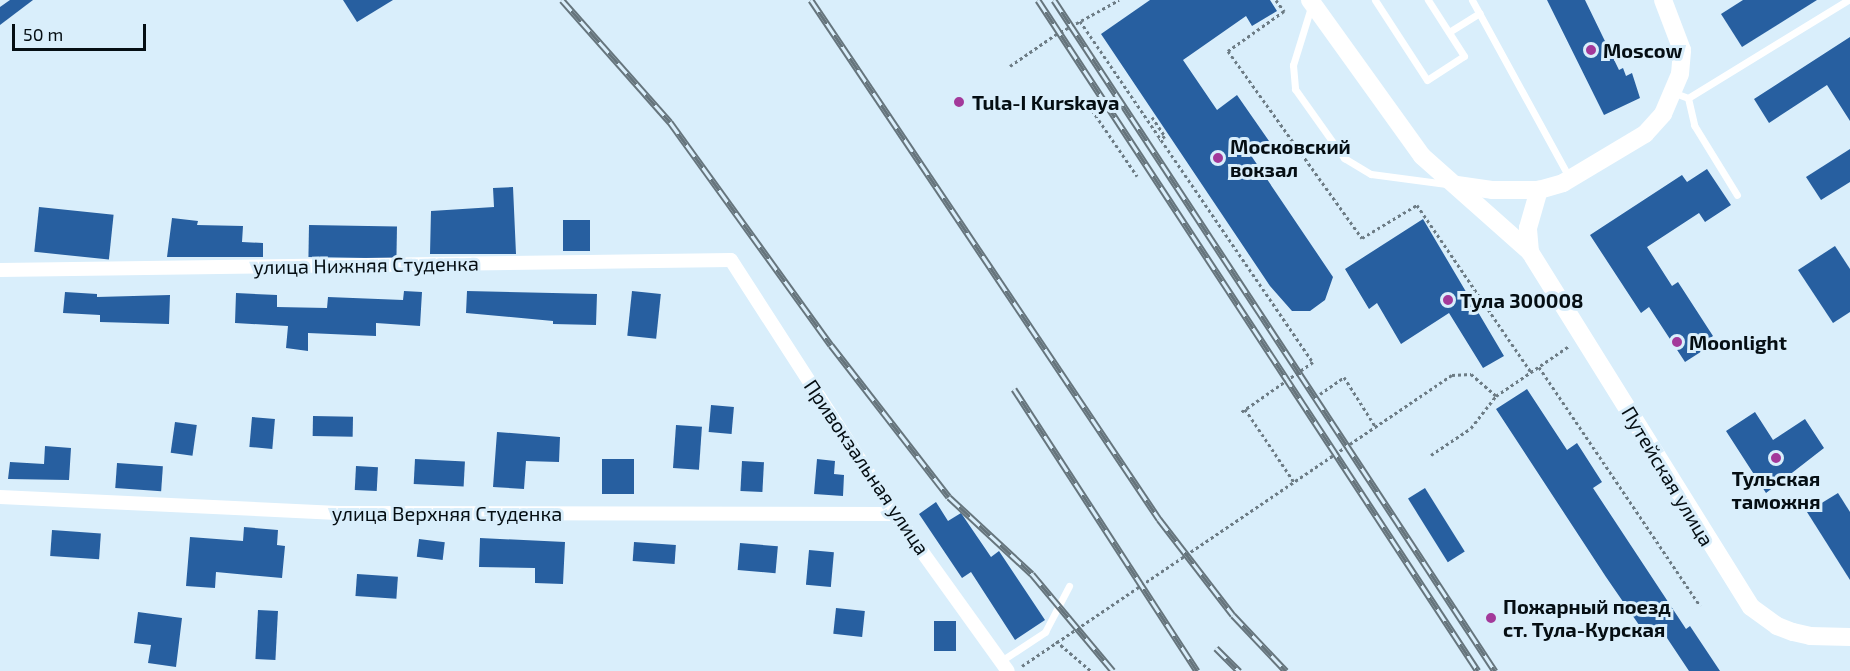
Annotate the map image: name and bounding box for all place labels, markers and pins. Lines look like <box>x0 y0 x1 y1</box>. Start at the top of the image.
place label: Moscow <box>1603 38 1682 62</box>
marker: Moscow <box>1584 43 1598 57</box>
place label: Tula-I Kurskaya <box>972 90 1119 114</box>
marker: Tula-I Kurskaya <box>950 93 968 111</box>
place label: Московский вокзал <box>1230 134 1351 181</box>
marker: Московский вокзал <box>1211 151 1225 165</box>
place label: Тула 300008 <box>1460 288 1583 312</box>
marker: Тула 300008 <box>1441 293 1455 307</box>
place label: Moonlight <box>1689 330 1787 354</box>
marker: Moonlight <box>1670 335 1684 349</box>
marker: Тульская таможня <box>1769 451 1783 465</box>
place label: Тульская таможня <box>1732 467 1820 514</box>
place label: Пожарный поезд ст. Тула-Курская <box>1503 594 1671 641</box>
marker: Пожарный поезд ст. Тула-Курская <box>1484 611 1498 625</box>

